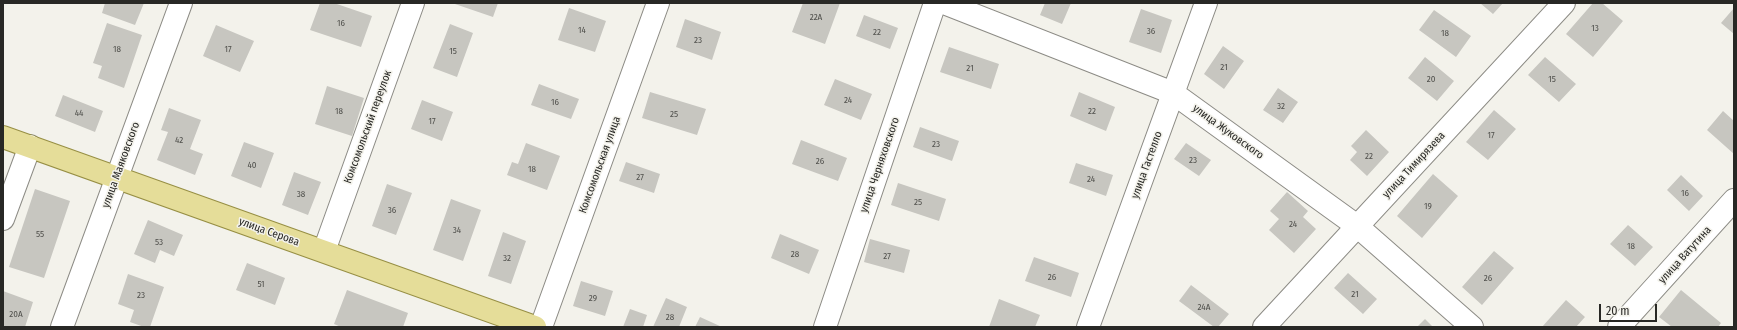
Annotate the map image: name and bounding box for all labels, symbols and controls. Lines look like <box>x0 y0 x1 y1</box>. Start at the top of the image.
house number: 22А <box>810 12 822 22</box>
house number: 16 <box>337 18 345 28</box>
house number: 13 <box>1591 23 1599 33</box>
house number: 14 <box>578 25 586 35</box>
house number: 36 <box>1147 26 1155 36</box>
house number: 22 <box>873 27 881 37</box>
house number: 18 <box>1441 28 1449 38</box>
house number: 23 <box>694 35 702 45</box>
house number: 18 <box>113 44 121 54</box>
house number: 17 <box>224 44 232 54</box>
house number: 15 <box>449 46 457 56</box>
house number: 21 <box>1220 62 1228 72</box>
house number: 21 <box>966 63 974 73</box>
street label: Комсомольский переулок <box>341 68 395 186</box>
house number: 20 <box>1427 74 1435 84</box>
house number: 15 <box>1548 74 1556 84</box>
house number: 24 <box>844 95 852 105</box>
house number: 16 <box>551 97 559 107</box>
house number: 32 <box>1277 101 1285 111</box>
street label: улица Жуковского <box>1190 102 1266 162</box>
house number: 18 <box>335 106 343 116</box>
house number: 22 <box>1088 106 1096 116</box>
house number: 44 <box>75 108 83 118</box>
house number: 25 <box>670 109 678 119</box>
street label: Комсомольская улица <box>576 115 624 215</box>
house number: 17 <box>428 116 436 126</box>
street label: улица Черняховского <box>857 116 903 214</box>
street label: улица Маяковского <box>99 120 143 210</box>
street label: улица Гастелло <box>1129 129 1165 201</box>
street label: улица Тимирязева <box>1380 129 1448 201</box>
house number: 17 <box>1487 130 1495 140</box>
house number: 42 <box>175 135 183 145</box>
house number: 23 <box>932 139 940 149</box>
house number: 22 <box>1365 151 1373 161</box>
house number: 23 <box>1189 155 1197 165</box>
house number: 26 <box>816 156 824 166</box>
house number: 40 <box>247 160 257 170</box>
house number: 18 <box>528 164 536 174</box>
house number: 27 <box>636 172 644 182</box>
house number: 24 <box>1087 174 1095 184</box>
house number: 16 <box>1681 188 1689 198</box>
house number: 38 <box>297 189 305 199</box>
house number: 25 <box>914 197 922 207</box>
house number: 19 <box>1424 201 1432 211</box>
house number: 36 <box>388 205 396 215</box>
street label: улица Серова <box>237 215 301 249</box>
house number: 24 <box>1289 219 1297 229</box>
street label: улица Ватутина <box>1656 224 1714 286</box>
house number: 34 <box>453 225 461 235</box>
house number: 55 <box>36 229 44 239</box>
house number: 53 <box>155 237 163 247</box>
house number: 18 <box>1627 241 1635 251</box>
house number: 28 <box>791 249 799 259</box>
house number: 27 <box>883 251 891 261</box>
house number: 32 <box>503 253 511 263</box>
house number: 26 <box>1048 272 1056 282</box>
house number: 26 <box>1484 273 1492 283</box>
house number: 51 <box>257 279 265 289</box>
house number: 21 <box>1351 289 1359 299</box>
house number: 23 <box>137 290 145 300</box>
house number: 29 <box>589 293 597 303</box>
scale bar <box>1601 296 1659 322</box>
house number: 24А <box>1198 302 1210 312</box>
text: 20 m <box>1606 304 1630 318</box>
house number: 20А <box>9 309 23 319</box>
house number: 28 <box>666 312 674 322</box>

